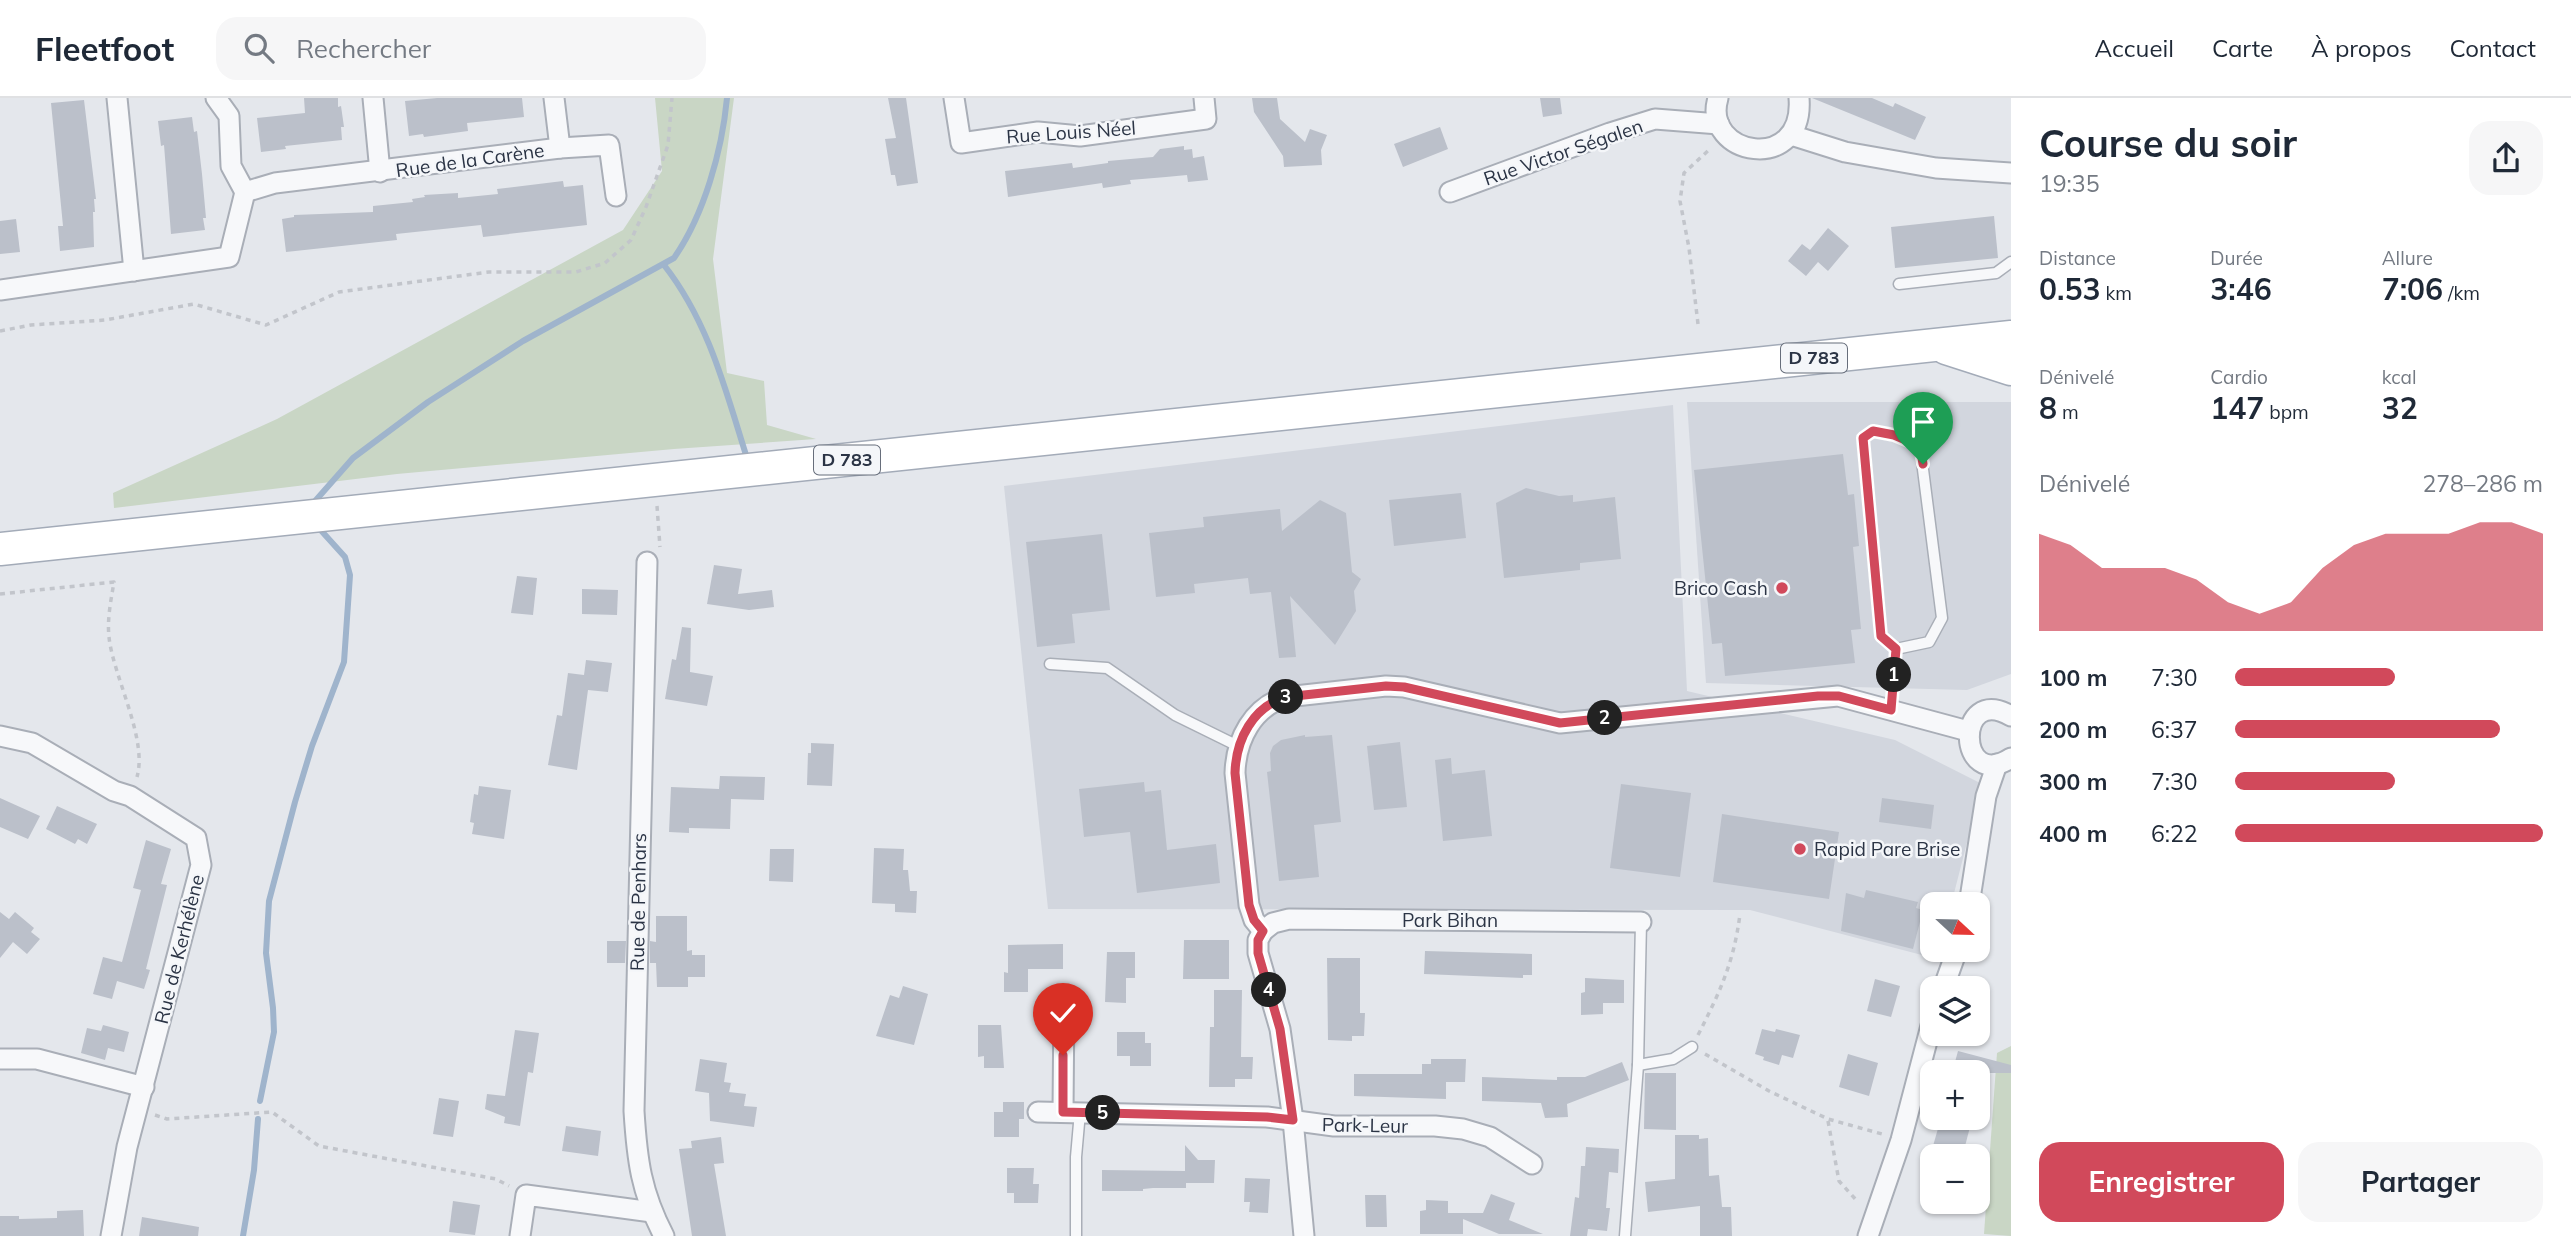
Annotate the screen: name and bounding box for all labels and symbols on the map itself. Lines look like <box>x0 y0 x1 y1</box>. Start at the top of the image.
street label: Rue Victor Ségalen <box>1480 113 1646 191</box>
street label: Rue Louis Néel <box>1005 116 1137 148</box>
street label: Rue de la Carène <box>394 138 546 182</box>
road number: D 783 <box>1781 344 1847 372</box>
pin <box>1893 392 1953 464</box>
road number: D 783 <box>814 446 880 474</box>
place label: Brico Cash <box>1674 576 1768 600</box>
marker: Brico Cash <box>1774 580 1790 596</box>
pin: 1 <box>1876 658 1912 692</box>
pin: 3 <box>1268 680 1304 714</box>
pin: 2 <box>1588 700 1622 736</box>
street label: Rue de Penhars <box>625 833 651 971</box>
place label: Rapid Pare Brise <box>1814 837 1960 861</box>
marker: Rapid Pare Brise <box>1792 841 1808 857</box>
street label: Rue de Kerhélène <box>149 872 209 1026</box>
north arrow <box>1920 892 1990 962</box>
street label: Park Bihan <box>1402 908 1498 932</box>
pin: 4 <box>1252 972 1286 1008</box>
pin <box>1033 983 1093 1055</box>
pin: 5 <box>1086 1096 1120 1130</box>
street label: Park-Leur <box>1322 1112 1408 1138</box>

